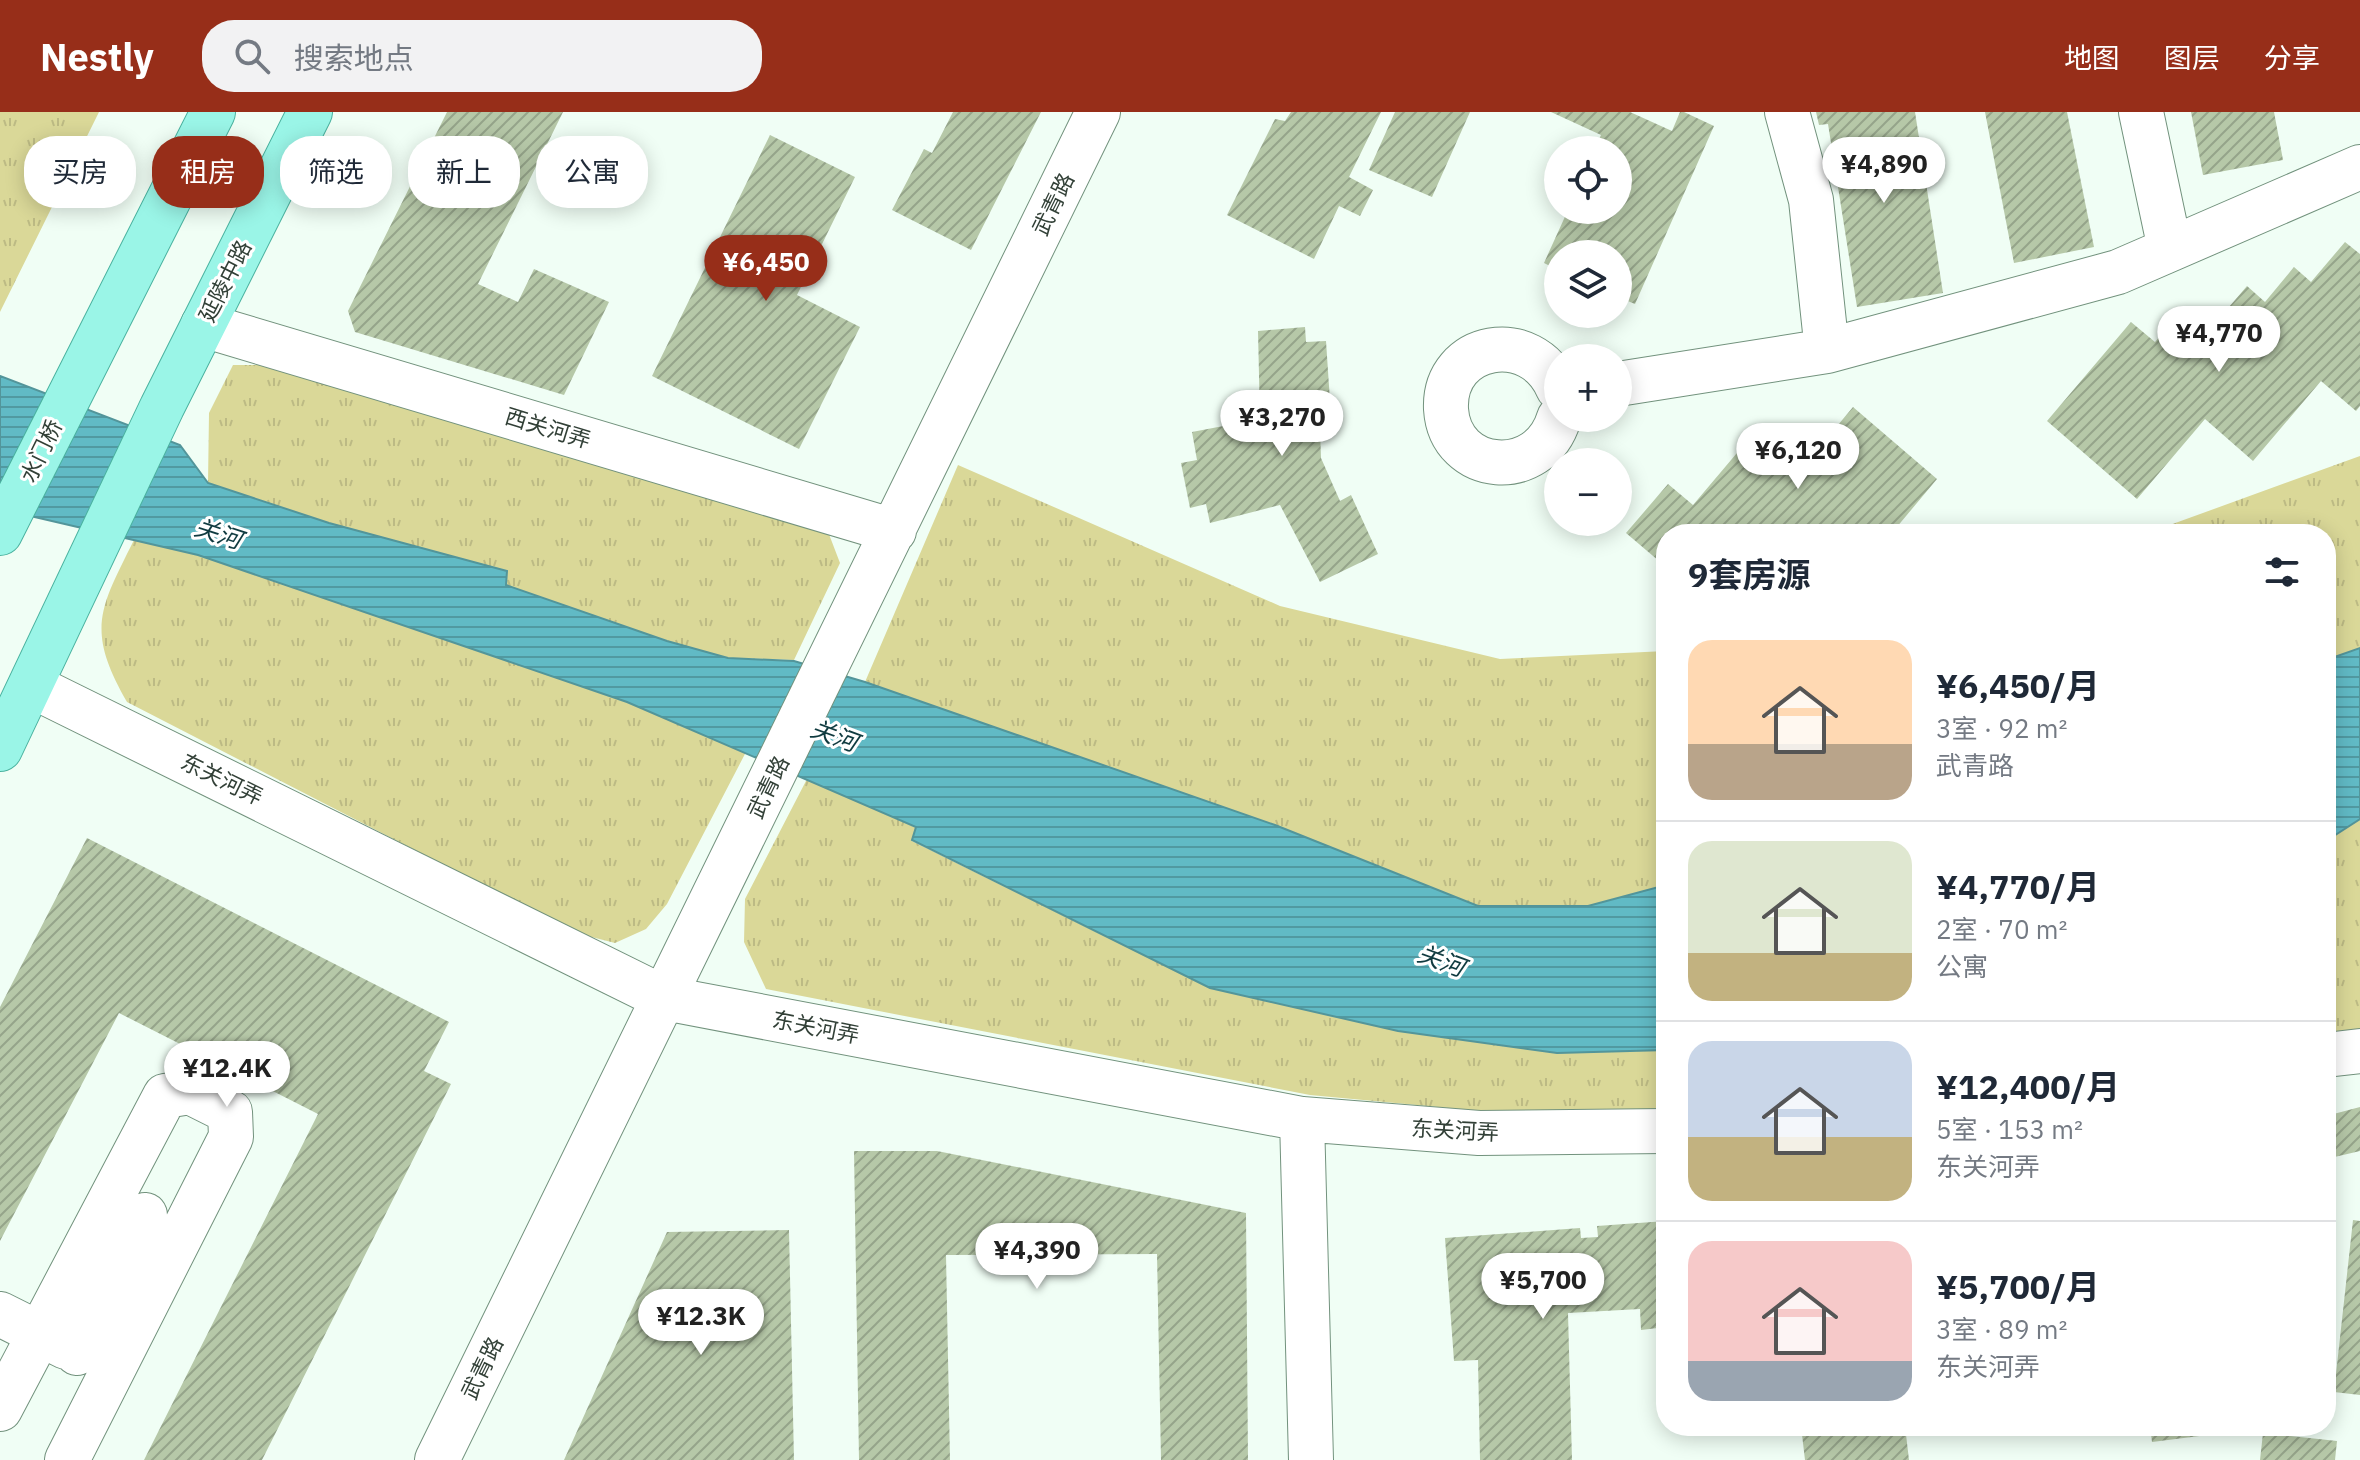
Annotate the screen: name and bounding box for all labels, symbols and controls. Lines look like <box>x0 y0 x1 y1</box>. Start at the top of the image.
search box <box>202 20 762 92</box>
text: Nestly <box>40 32 154 81</box>
icon: search <box>230 34 274 78</box>
text: 搜索地点 <box>294 38 414 77</box>
text: 地图 <box>2064 39 2120 76</box>
text: 图层 <box>2164 39 2220 76</box>
text: 分享 <box>2264 39 2320 76</box>
chip: 买房 <box>24 136 136 208</box>
chip: 租房 <box>152 136 264 208</box>
chip: 筛选 <box>280 136 392 208</box>
chip: 新上 <box>408 136 520 208</box>
chip: 公寓 <box>536 136 648 208</box>
map controls <box>1544 136 1632 536</box>
button: locate <box>1544 136 1632 224</box>
pin: ¥4,890 <box>1819 137 1949 205</box>
text: ¥4,890 <box>1840 146 1928 180</box>
street label: 武青路 <box>1025 168 1080 240</box>
street label: 延陵中路 <box>192 235 257 327</box>
pin: ¥6,450 <box>701 235 831 303</box>
button: layers <box>1544 240 1632 328</box>
text: ¥6,450 <box>722 244 810 278</box>
pin: ¥4,770 <box>2154 306 2284 374</box>
text: ¥4,770 <box>2175 315 2263 349</box>
button: + <box>1544 344 1632 432</box>
pin: ¥3,270 <box>1217 390 1347 458</box>
text: ¥3,270 <box>1238 399 1326 433</box>
street label: 西关河弄 <box>502 401 594 454</box>
street label: 水门桥 <box>13 415 68 487</box>
pin: ¥6,120 <box>1733 423 1863 491</box>
text: ¥6,120 <box>1754 432 1842 466</box>
button: − <box>1544 448 1632 536</box>
water label: 关河 <box>191 510 250 557</box>
icon: filters <box>2260 550 2304 594</box>
text: 9套房源 <box>1688 552 1810 596</box>
text: ¥6,450/月 <box>1936 663 2100 707</box>
icon: home <box>1752 672 1848 768</box>
text: 3室 · 92 m² <box>1936 711 2067 745</box>
water label: 关河 <box>806 712 866 760</box>
street label: 东关河弄 <box>176 746 268 811</box>
text: 武青路 <box>1936 748 2014 782</box>
street label: 武青路 <box>740 751 795 823</box>
text: ¥4,770/月 <box>1936 864 2100 908</box>
icon: home <box>1752 873 1848 969</box>
text: 2室 · 70 m² <box>1936 912 2067 946</box>
water label: 关河 <box>1413 937 1473 985</box>
text: 公寓 <box>1936 949 1988 983</box>
street label: 东关河弄 <box>770 1004 862 1049</box>
pin: ¥12.4K <box>162 1041 292 1109</box>
text: ¥12.4K <box>182 1050 272 1084</box>
text: ¥12,400/月 <box>1936 1064 2120 1108</box>
icon: home <box>1752 1073 1848 1169</box>
text: 5室 · 153 m² <box>1936 1112 2083 1146</box>
street label: 东关河弄 <box>1410 1113 1500 1146</box>
text: 东关河弄 <box>1936 1149 2040 1183</box>
pin: ¥4,390 <box>972 1223 1102 1291</box>
text: ¥4,390 <box>993 1232 1081 1266</box>
pin: ¥5,700 <box>1478 1253 1608 1321</box>
text: ¥5,700 <box>1499 1262 1587 1296</box>
text: ¥5,700/月 <box>1936 1264 2100 1308</box>
icon: home <box>1752 1273 1848 1369</box>
pin: ¥12.3K <box>636 1289 766 1357</box>
text: ¥12.3K <box>656 1298 746 1332</box>
text: 3室 · 89 m² <box>1936 1312 2067 1346</box>
street label: 武青路 <box>454 1332 509 1404</box>
text: 东关河弄 <box>1936 1349 2040 1383</box>

